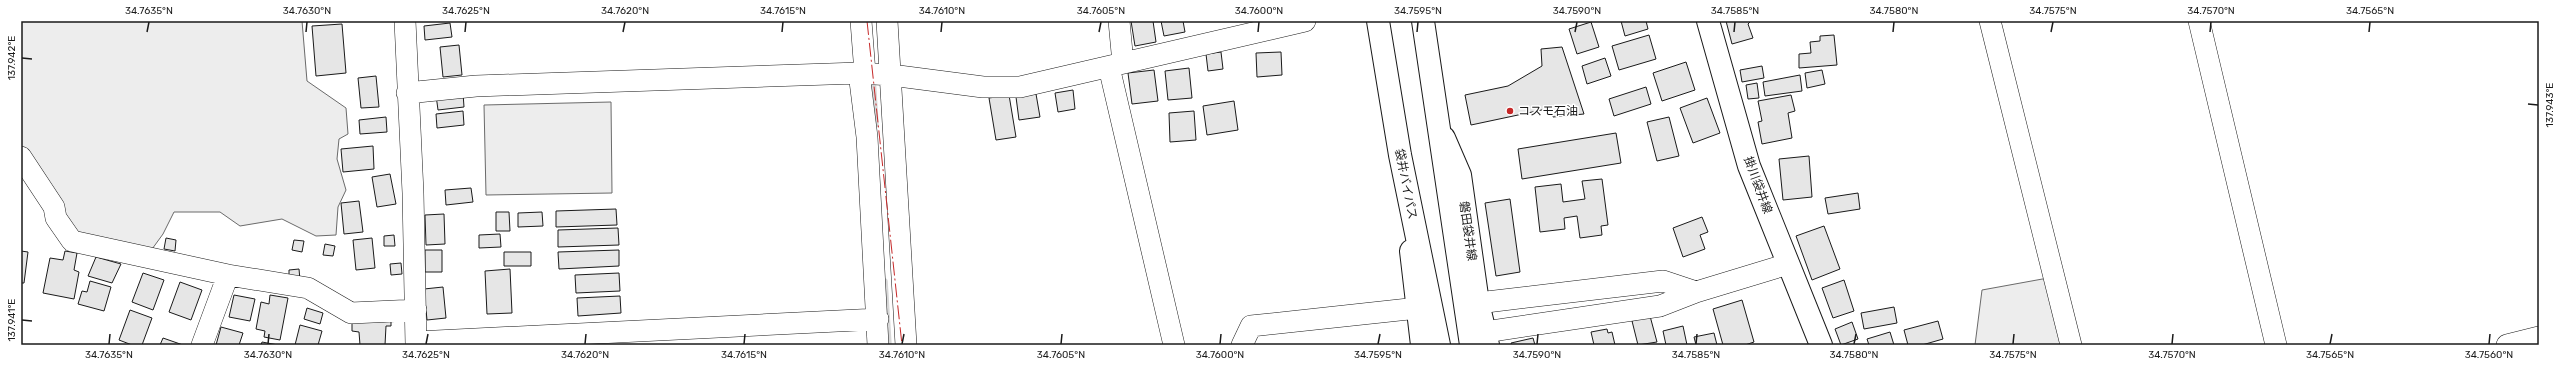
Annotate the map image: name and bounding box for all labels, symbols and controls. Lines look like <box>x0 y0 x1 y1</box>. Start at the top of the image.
text: 34.7635°N <box>125 5 173 17</box>
text: 34.7630°N <box>283 5 331 17</box>
text: 34.7625°N <box>442 5 490 17</box>
text: 34.7620°N <box>601 5 649 17</box>
text: 34.7615°N <box>760 5 806 17</box>
text: 34.7610°N <box>919 5 965 17</box>
text: 34.7605°N <box>1077 5 1125 17</box>
text: 34.7600°N <box>1235 5 1283 17</box>
text: 34.7595°N <box>1394 5 1442 17</box>
text: 34.7590°N <box>1553 5 1601 17</box>
text: 34.7585°N <box>1711 5 1759 17</box>
text: 34.7580°N <box>1870 5 1918 17</box>
text: 34.7575°N <box>2029 5 2077 17</box>
text: 34.7570°N <box>2187 5 2235 17</box>
text: 34.7565°N <box>2346 5 2394 17</box>
text: 137.942°E <box>6 36 18 80</box>
text: 137.943°E <box>2544 83 2556 127</box>
place label: コスモ石油 <box>1518 104 1578 118</box>
marker: コスモ石油 <box>1505 106 1515 116</box>
street label: 袋井バイパス <box>1392 146 1420 221</box>
street label: 掛川袋井線 <box>1741 154 1775 216</box>
street label: 磐田袋井線 <box>1457 200 1479 262</box>
text: 137.941°E <box>6 299 18 341</box>
text: 34.7635°N <box>85 349 133 361</box>
text: 34.7630°N <box>244 349 292 361</box>
text: 34.7625°N <box>402 349 450 361</box>
text: 34.7620°N <box>561 349 609 361</box>
text: 34.7615°N <box>721 349 767 361</box>
text: 34.7610°N <box>879 349 925 361</box>
text: 34.7605°N <box>1037 349 1085 361</box>
text: 34.7600°N <box>1196 349 1244 361</box>
text: 34.7595°N <box>1354 349 1402 361</box>
text: 34.7590°N <box>1513 349 1561 361</box>
text: 34.7585°N <box>1672 349 1720 361</box>
text: 34.7580°N <box>1830 349 1878 361</box>
text: 34.7575°N <box>1989 349 2037 361</box>
text: 34.7570°N <box>2148 349 2196 361</box>
text: 34.7565°N <box>2306 349 2354 361</box>
text: 34.7560°N <box>2465 349 2513 361</box>

